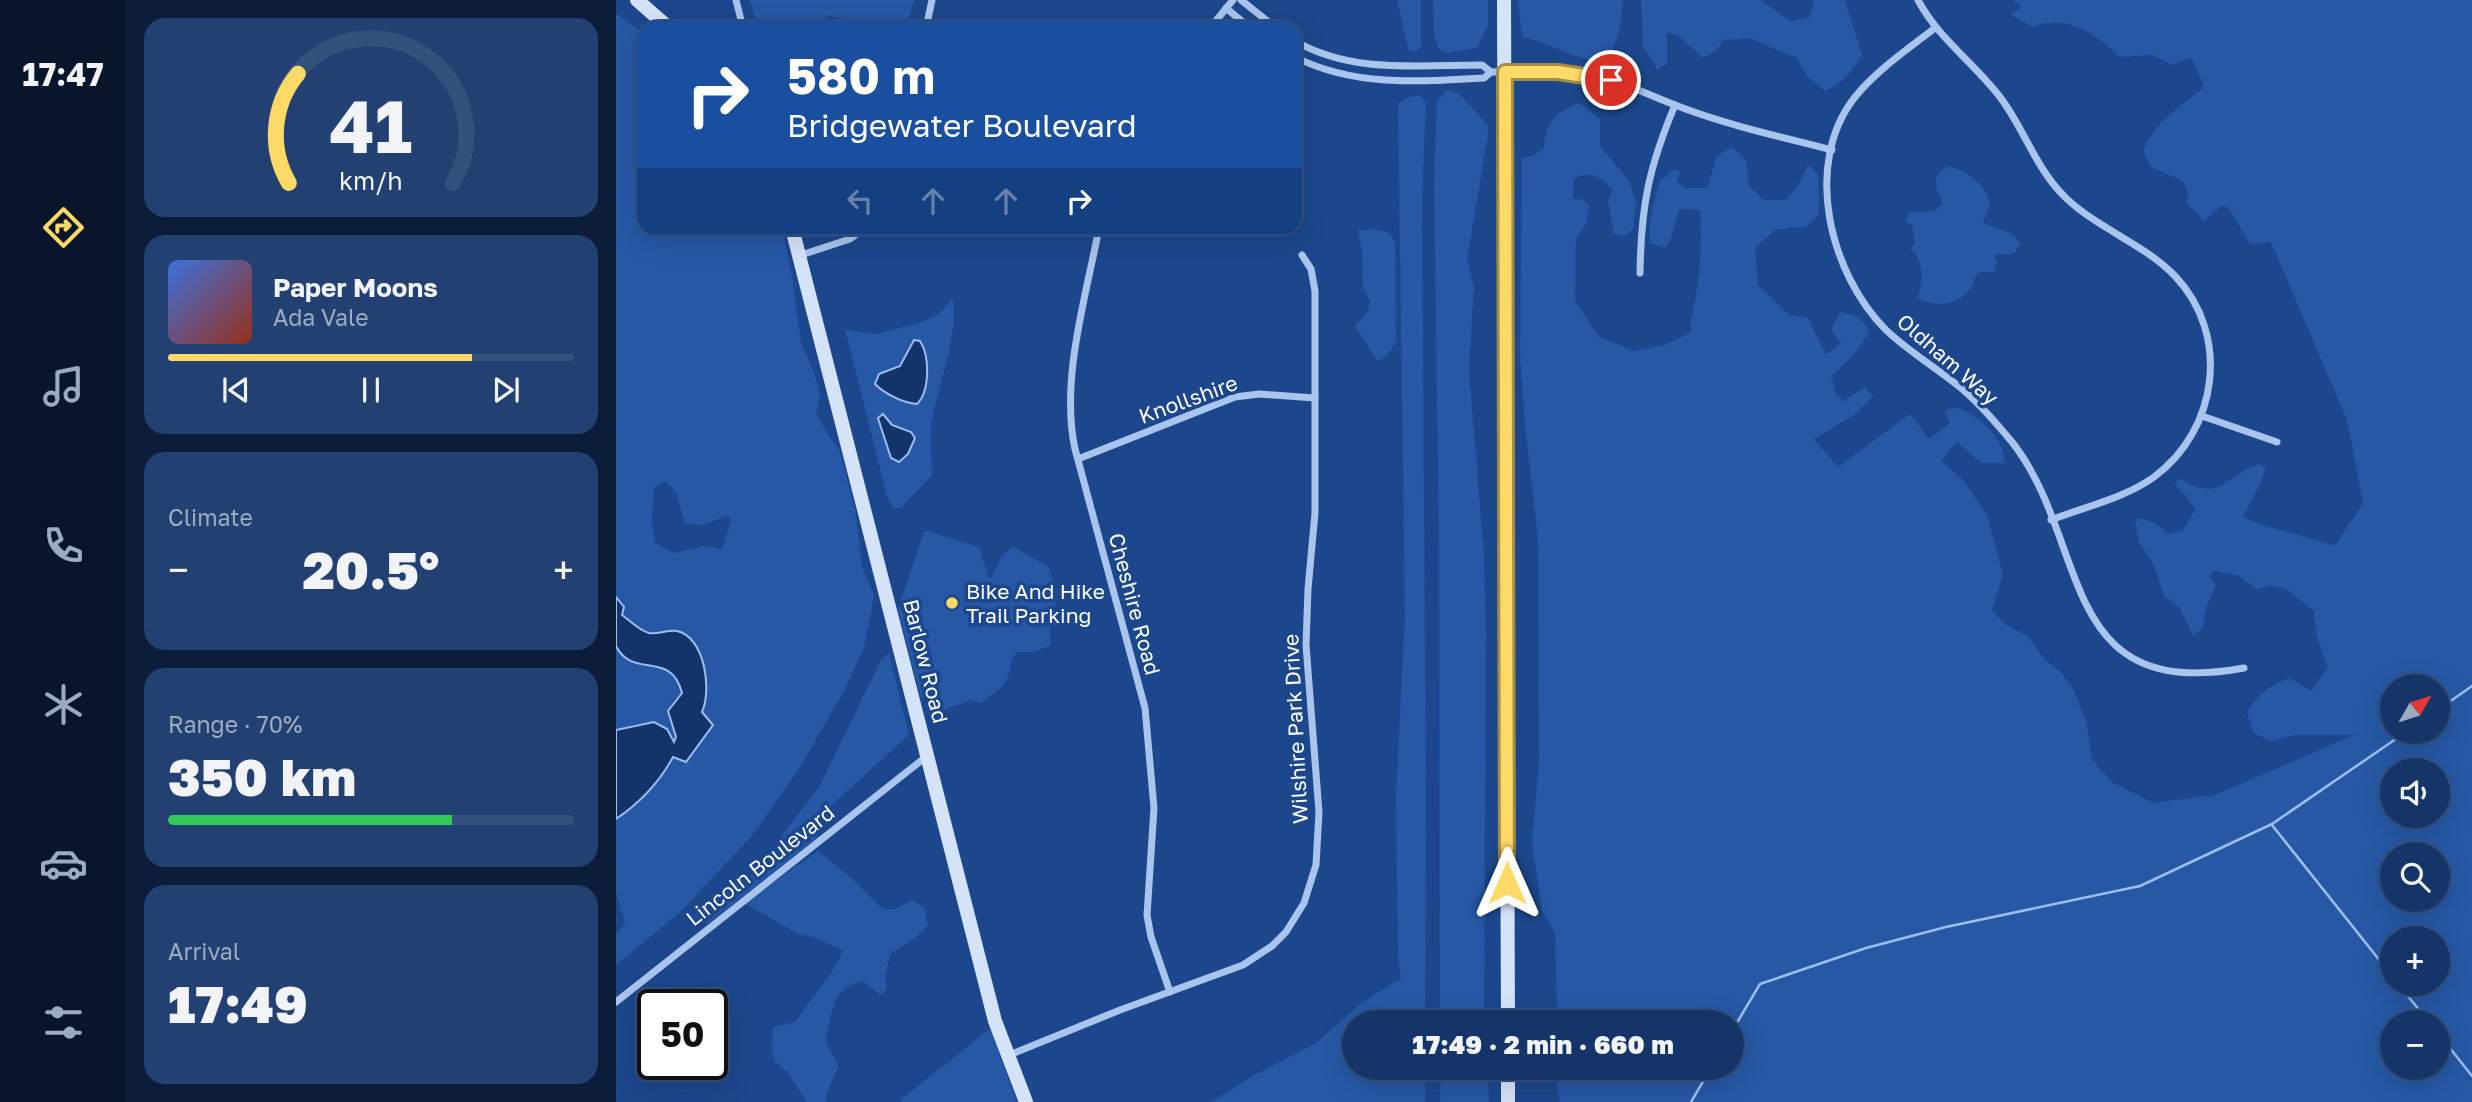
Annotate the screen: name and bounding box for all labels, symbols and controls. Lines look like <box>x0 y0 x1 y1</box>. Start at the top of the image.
text: 580 m <box>787 46 935 105</box>
icon: right <box>672 49 763 140</box>
pin <box>1581 50 1641 110</box>
text: 17:47 <box>22 55 104 93</box>
icon: arrive <box>1592 61 1630 99</box>
text: 41 <box>330 83 413 170</box>
text: Bridgewater Boulevard <box>787 106 1137 144</box>
text: km/h <box>339 165 403 196</box>
icon: left <box>841 182 879 220</box>
icon: ahead <box>914 182 952 220</box>
icon: ahead <box>987 182 1025 220</box>
icon: right <box>1060 182 1098 220</box>
icon: directions <box>39 203 88 252</box>
text: Paper Moons <box>273 272 438 303</box>
text: Ada Vale <box>273 303 369 331</box>
street label: Oldham Way <box>1892 308 2004 410</box>
icon: music <box>39 362 88 411</box>
street label: Knollshire <box>1135 369 1241 429</box>
icon: previous <box>217 371 255 409</box>
icon: pause <box>352 371 390 409</box>
icon: next <box>487 371 525 409</box>
text: Climate <box>168 503 253 531</box>
icon: phone <box>39 521 88 570</box>
street label: Cheshire Road <box>1104 530 1166 678</box>
text: 20.5° <box>303 538 439 600</box>
text: − <box>168 547 189 592</box>
text: + <box>553 547 574 592</box>
place label: Bike And Hike Trail Parking <box>966 578 1105 628</box>
marker: Bike And Hike Trail Parking <box>944 595 960 611</box>
street label: Barlow Road <box>898 596 954 726</box>
street label: Wilshire Park Drive <box>1277 633 1313 825</box>
north arrow <box>2380 674 2450 744</box>
map controls <box>2380 674 2450 1080</box>
icon: climate <box>39 680 88 729</box>
text: Range · 70% <box>168 710 302 738</box>
text: 350 km <box>168 745 356 807</box>
button: sound <box>2380 758 2450 828</box>
street label: Lincoln Boulevard <box>681 799 839 931</box>
icon: car <box>39 839 88 888</box>
button: search <box>2380 842 2450 912</box>
position arrow <box>1470 846 1544 920</box>
button: + <box>2380 926 2450 996</box>
text: Arrival <box>168 937 240 965</box>
text: 17:49 <box>168 972 308 1034</box>
speed limit sign: 50 <box>637 989 728 1080</box>
icon: filters <box>39 998 88 1047</box>
button: − <box>2380 1010 2450 1080</box>
text: 17:49 · 2 min · 660 m <box>1412 1029 1674 1060</box>

